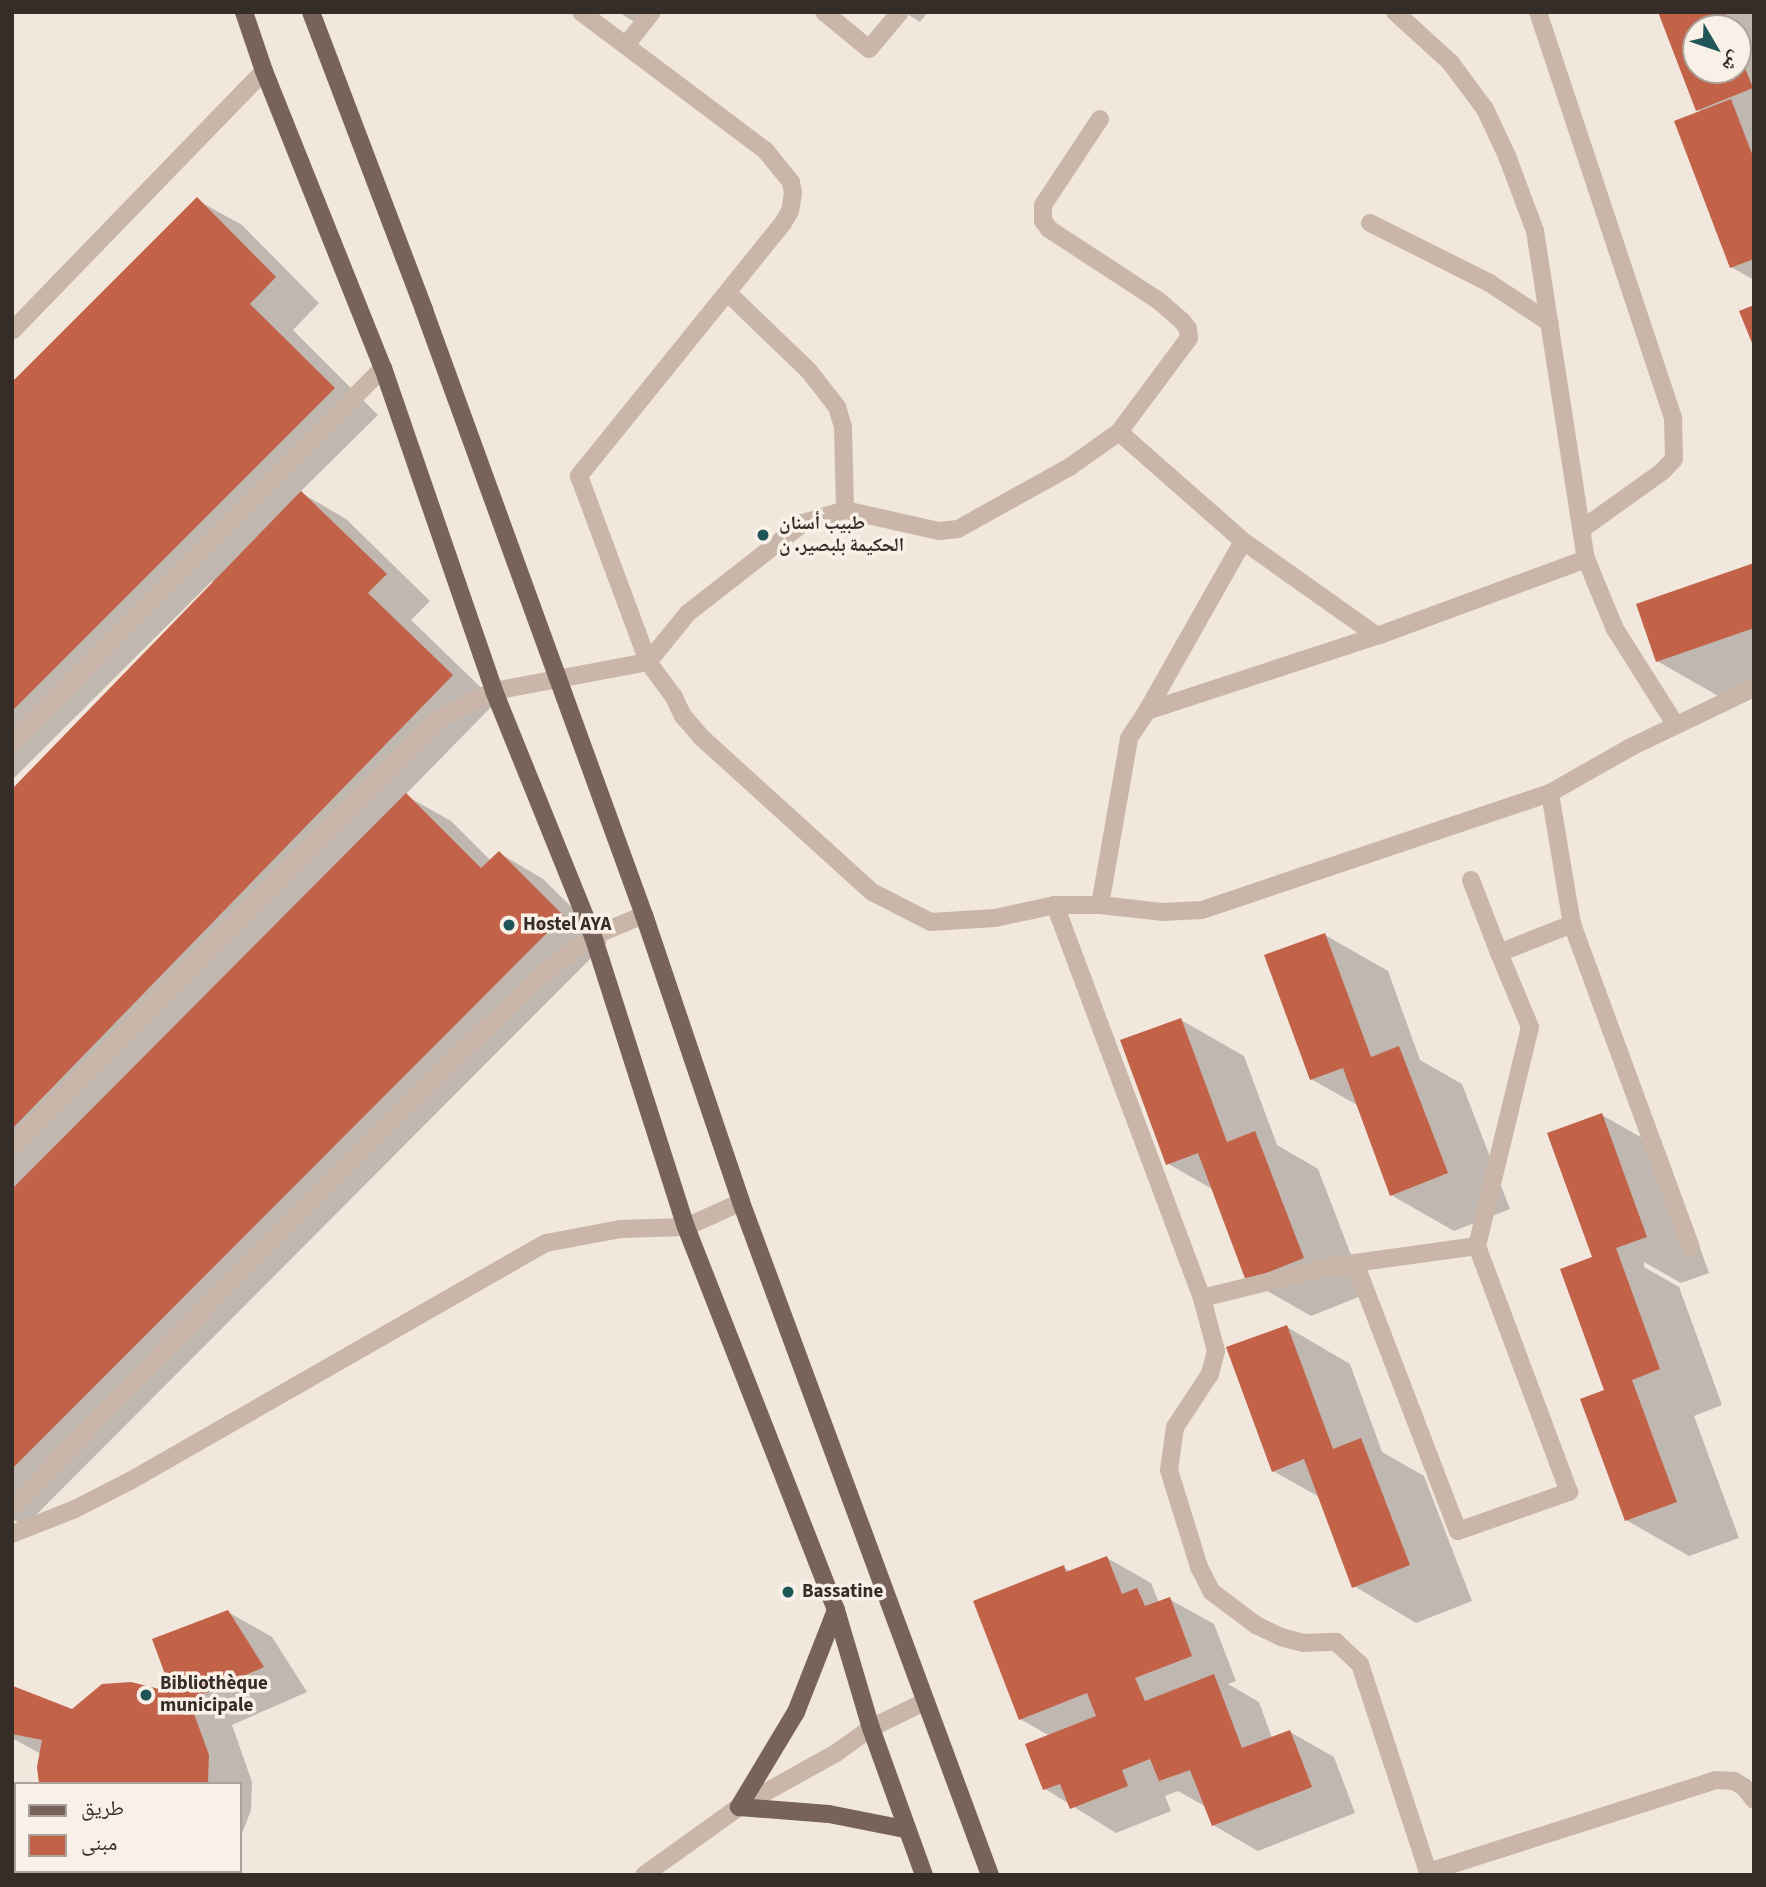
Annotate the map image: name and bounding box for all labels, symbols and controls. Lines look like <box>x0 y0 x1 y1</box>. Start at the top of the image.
north arrow <box>1682 14 1752 84</box>
text: ش <box>1715 45 1749 78</box>
place label: طبيب أسنان الحكيمة بلبصير. ن <box>779 513 904 557</box>
marker: طبيب أسنان الحكيمة بلبصير. ن <box>753 525 773 545</box>
place label: Hostel AYA <box>523 914 611 936</box>
marker: Hostel AYA <box>501 917 517 933</box>
place label: Bassatine <box>802 1581 883 1603</box>
marker: Bassatine <box>780 1584 796 1600</box>
place label: Bibliothèque municipale <box>160 1673 268 1717</box>
marker: Bibliothèque municipale <box>138 1687 154 1703</box>
legend <box>14 1782 242 1873</box>
text: طريق <box>81 1793 124 1823</box>
text: مبنى <box>81 1828 117 1858</box>

